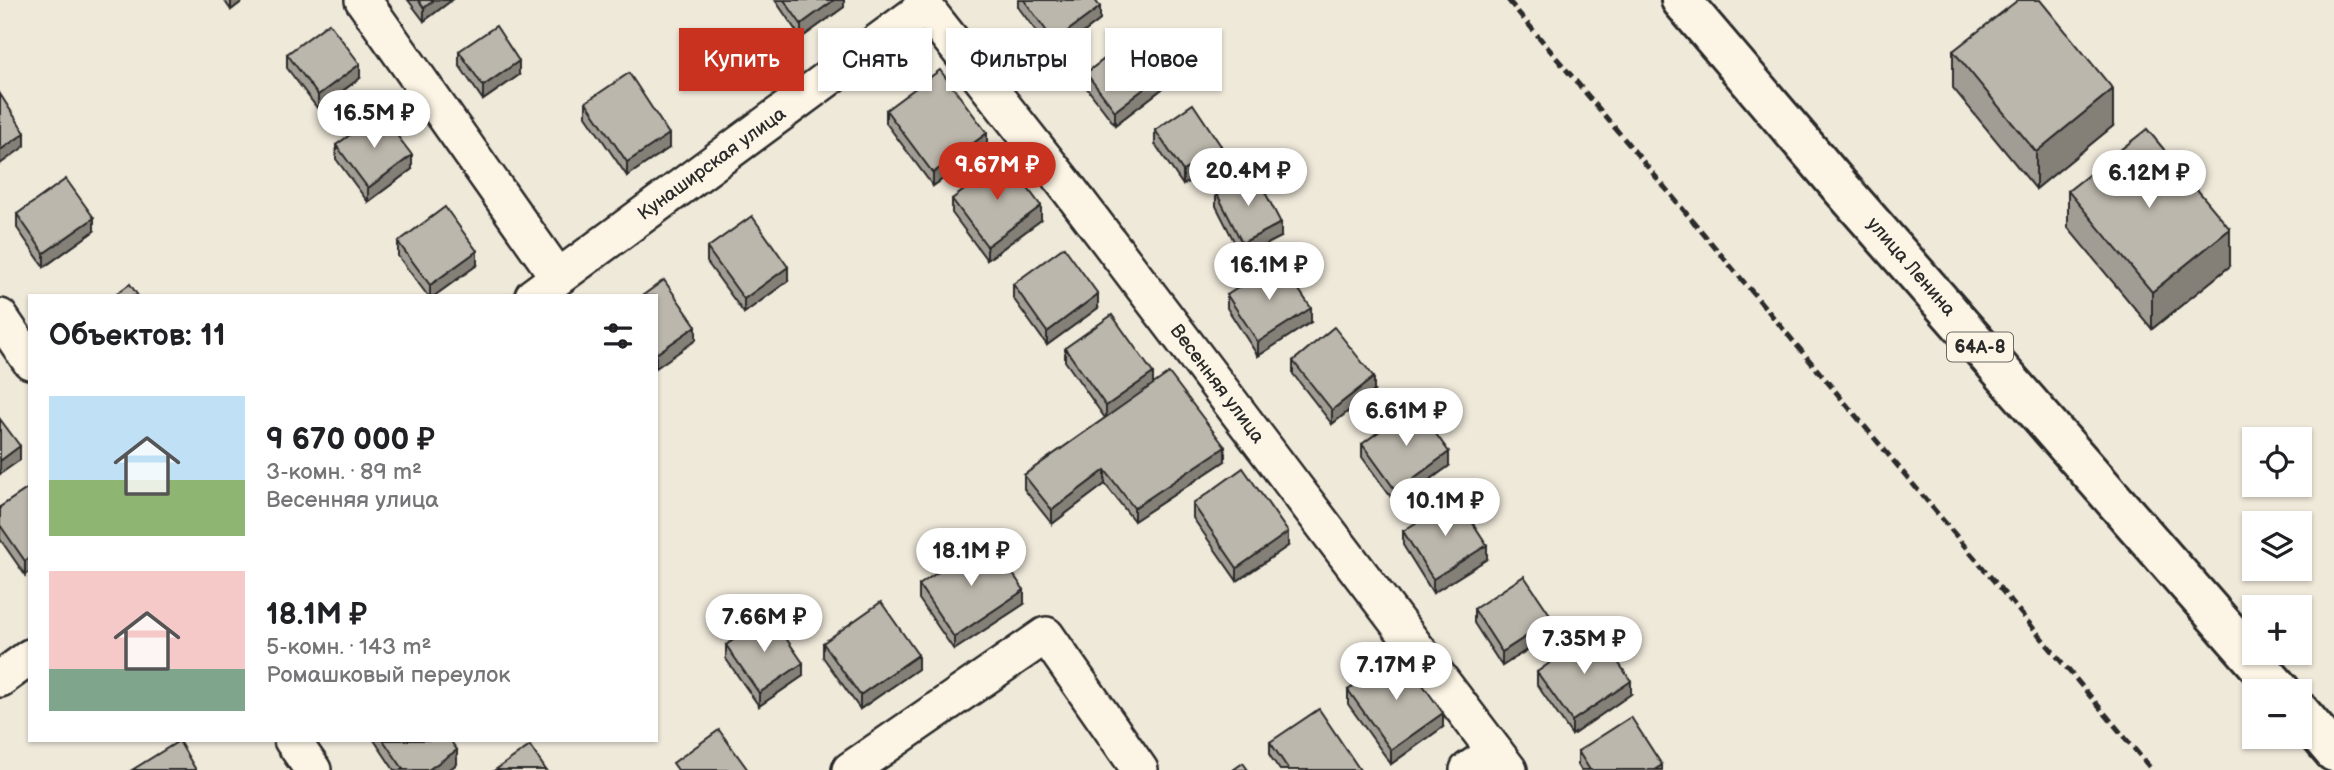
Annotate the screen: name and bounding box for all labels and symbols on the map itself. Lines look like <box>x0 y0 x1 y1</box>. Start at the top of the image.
pin: 16.5M ₽ <box>309 90 439 150</box>
street label: Кунаширская улица <box>633 103 791 225</box>
pin: 9.67M ₽ <box>932 142 1062 202</box>
pin: 20.4M ₽ <box>1183 148 1313 208</box>
pin: 6.12M ₽ <box>2084 150 2214 210</box>
street label: улица Ленина <box>1862 213 1960 321</box>
pin: 16.1M ₽ <box>1204 243 1334 302</box>
street label: Весенняя улица <box>1165 320 1269 448</box>
road number: 64А-8 <box>1947 332 2013 362</box>
pin: 6.61M ₽ <box>1341 388 1471 448</box>
pin: 10.1M ₽ <box>1380 478 1510 538</box>
pin: 18.1M ₽ <box>906 528 1036 588</box>
pin: 7.66M ₽ <box>699 594 829 654</box>
pin: 7.35M ₽ <box>1519 616 1649 676</box>
pin: 7.17M ₽ <box>1331 642 1461 702</box>

